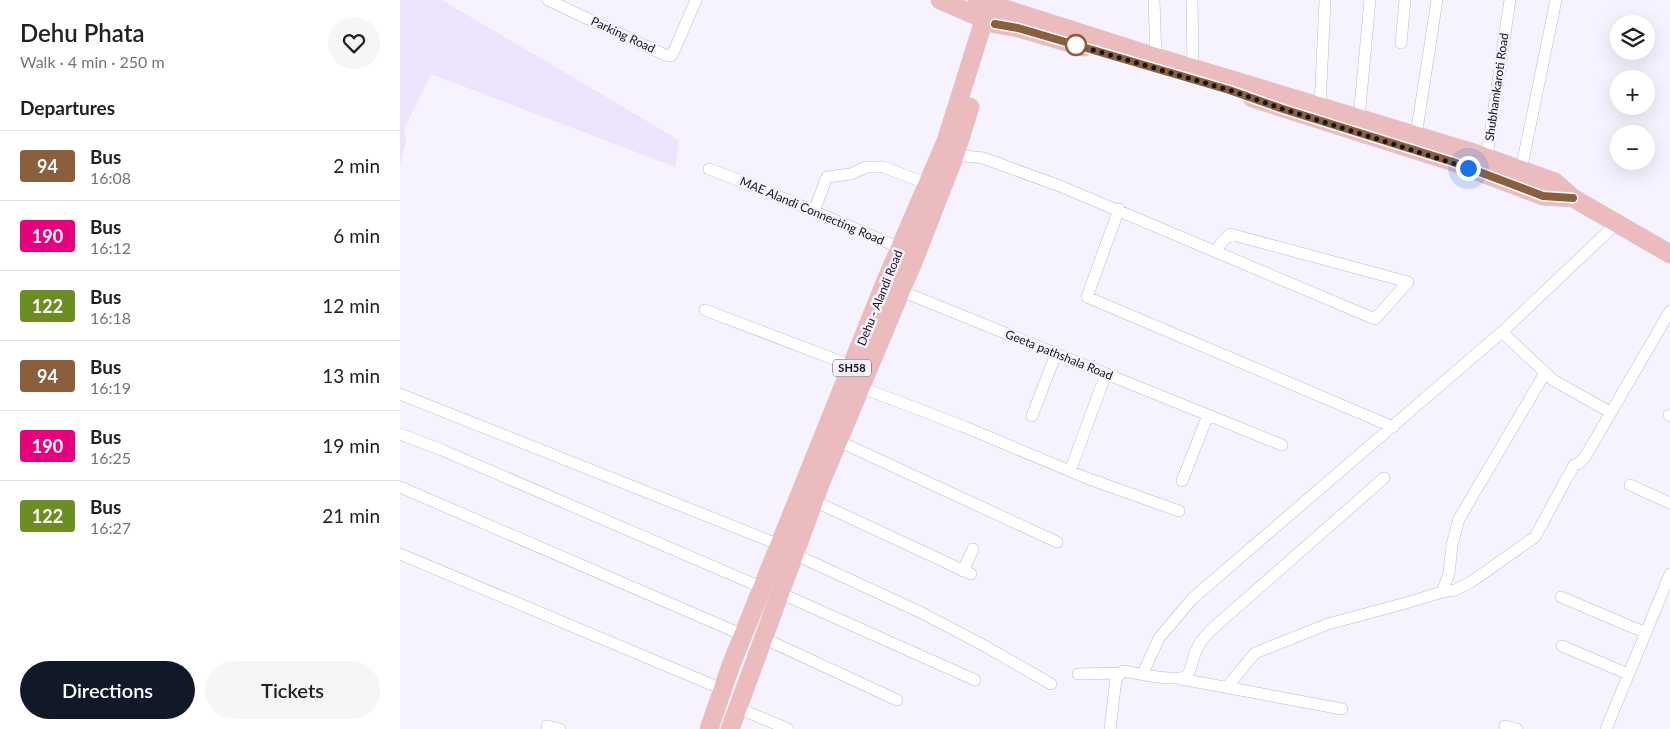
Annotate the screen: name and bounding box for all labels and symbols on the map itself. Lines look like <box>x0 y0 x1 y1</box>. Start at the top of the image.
street label: Parking Road <box>589 13 658 56</box>
street label: Shubhamkaroti Road <box>1481 32 1512 142</box>
unlabelled marker <box>1065 34 1087 56</box>
your location <box>1456 156 1481 181</box>
street label: MAE Alandi Connecting Road <box>738 173 887 248</box>
street label: Dehu - Alandi Road <box>854 248 906 348</box>
street label: Geeta pathshala Road <box>1003 326 1115 383</box>
road number: SH58 <box>833 359 871 376</box>

